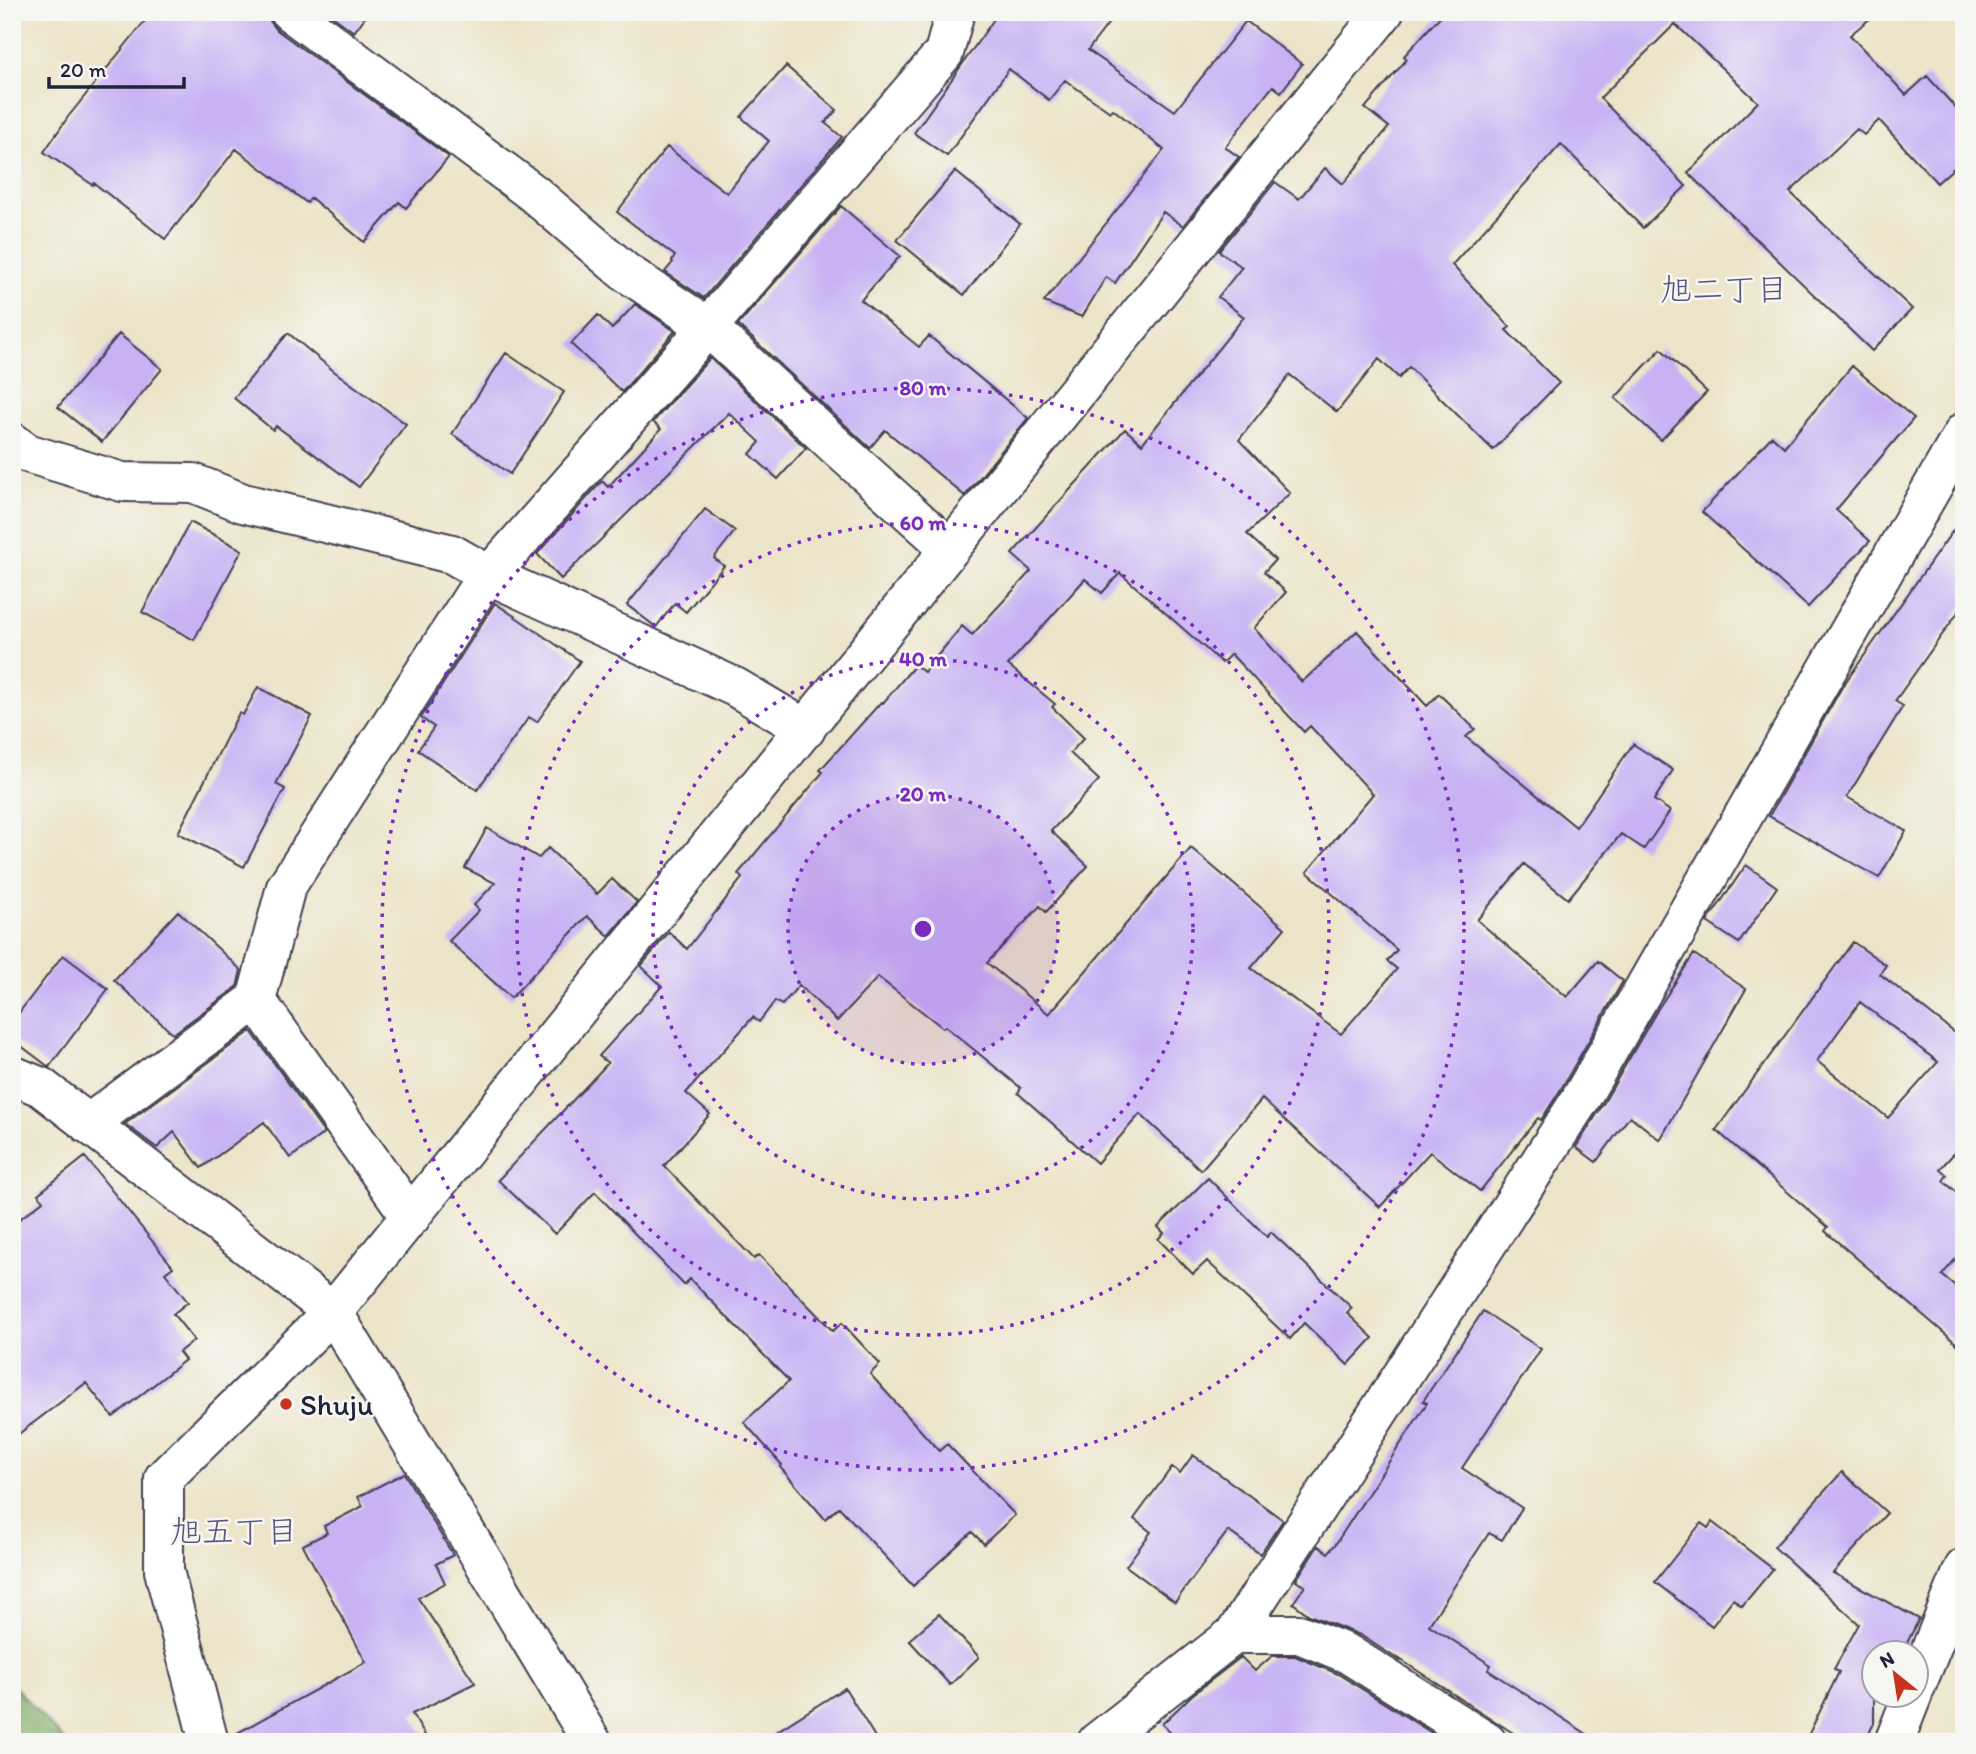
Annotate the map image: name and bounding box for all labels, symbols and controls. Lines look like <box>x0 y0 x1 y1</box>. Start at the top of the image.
scale bar <box>49 46 184 90</box>
text: 20 m <box>60 57 107 82</box>
district label: 旭二丁目 <box>1660 270 1788 308</box>
text: 80 m <box>900 375 947 400</box>
text: 60 m <box>900 510 947 535</box>
text: 40 m <box>899 646 947 671</box>
text: 20 m <box>900 781 947 806</box>
centre of rings <box>911 917 935 941</box>
place label: Shuju <box>300 1386 373 1423</box>
marker: Shuju <box>278 1396 294 1412</box>
district label: 旭五丁目 <box>170 1512 298 1550</box>
north arrow <box>1860 1638 1930 1708</box>
text: N <box>1875 1647 1898 1673</box>

